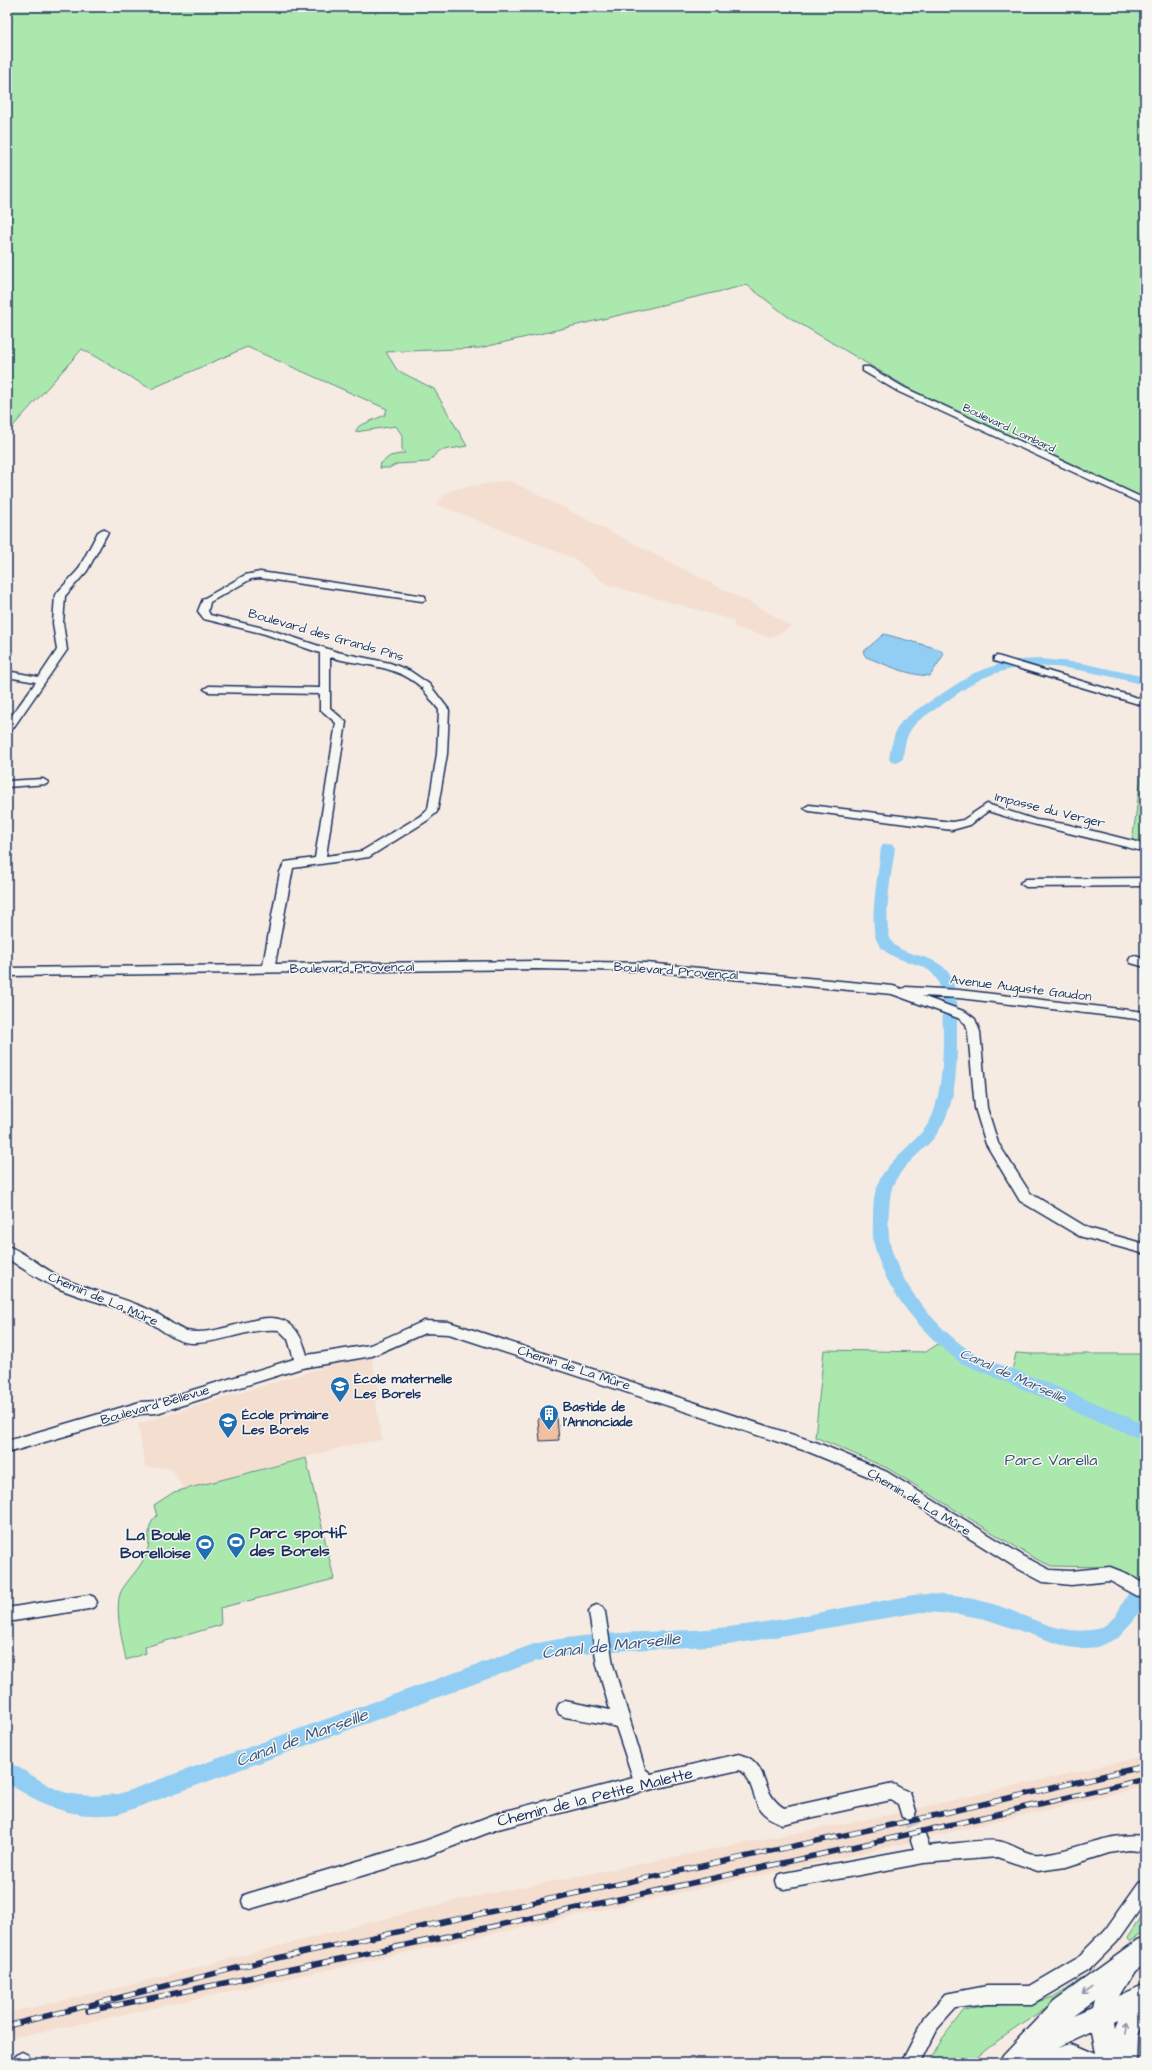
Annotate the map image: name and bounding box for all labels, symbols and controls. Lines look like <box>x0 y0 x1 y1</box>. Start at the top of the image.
street label: Boulevard Lombard <box>960 400 1058 456</box>
street label: Boulevard des Grands Pins <box>246 604 406 666</box>
street label: Impasse du Verger <box>993 788 1107 833</box>
street label: Boulevard Provençal <box>290 958 414 978</box>
street label: Boulevard Provençal <box>613 958 739 984</box>
street label: Avenue Auguste Gaudon <box>949 970 1093 1007</box>
street label: Chemin de La Mûre <box>45 1268 161 1330</box>
street label: Chemin de La Mûre <box>515 1341 633 1395</box>
water label: Canal de Marseille <box>957 1344 1071 1409</box>
place label: École maternelle Les Borels <box>354 1370 452 1403</box>
school or university icon: École maternelle Les Borels <box>329 1375 351 1403</box>
street label: Boulevard Bellevue <box>98 1381 212 1429</box>
place label: Bastide de l'Annonciade <box>563 1398 633 1431</box>
building icon: Bastide de l'Annonciade <box>538 1403 560 1431</box>
place label: École primaire Les Borels <box>242 1406 329 1439</box>
school or university icon: École primaire Les Borels <box>217 1411 239 1439</box>
park label: Parc Varella <box>1005 1449 1097 1471</box>
street label: Chemin de La Mûre <box>864 1464 974 1540</box>
place label: Parc sportif des Borels <box>249 1522 347 1562</box>
place label: La Boule Borelloise <box>120 1524 191 1564</box>
sports icon: Parc sportif des Borels <box>225 1531 247 1559</box>
sports icon: La Boule Borelloise <box>194 1533 216 1561</box>
water label: Canal de Marseille <box>541 1627 682 1665</box>
water label: Canal de Marseille <box>233 1703 372 1773</box>
street label: Chemin de la Petite Malette <box>495 1762 695 1832</box>
one-way arrow <box>1081 1987 1092 1995</box>
one-way arrow <box>1124 2022 1132 2035</box>

